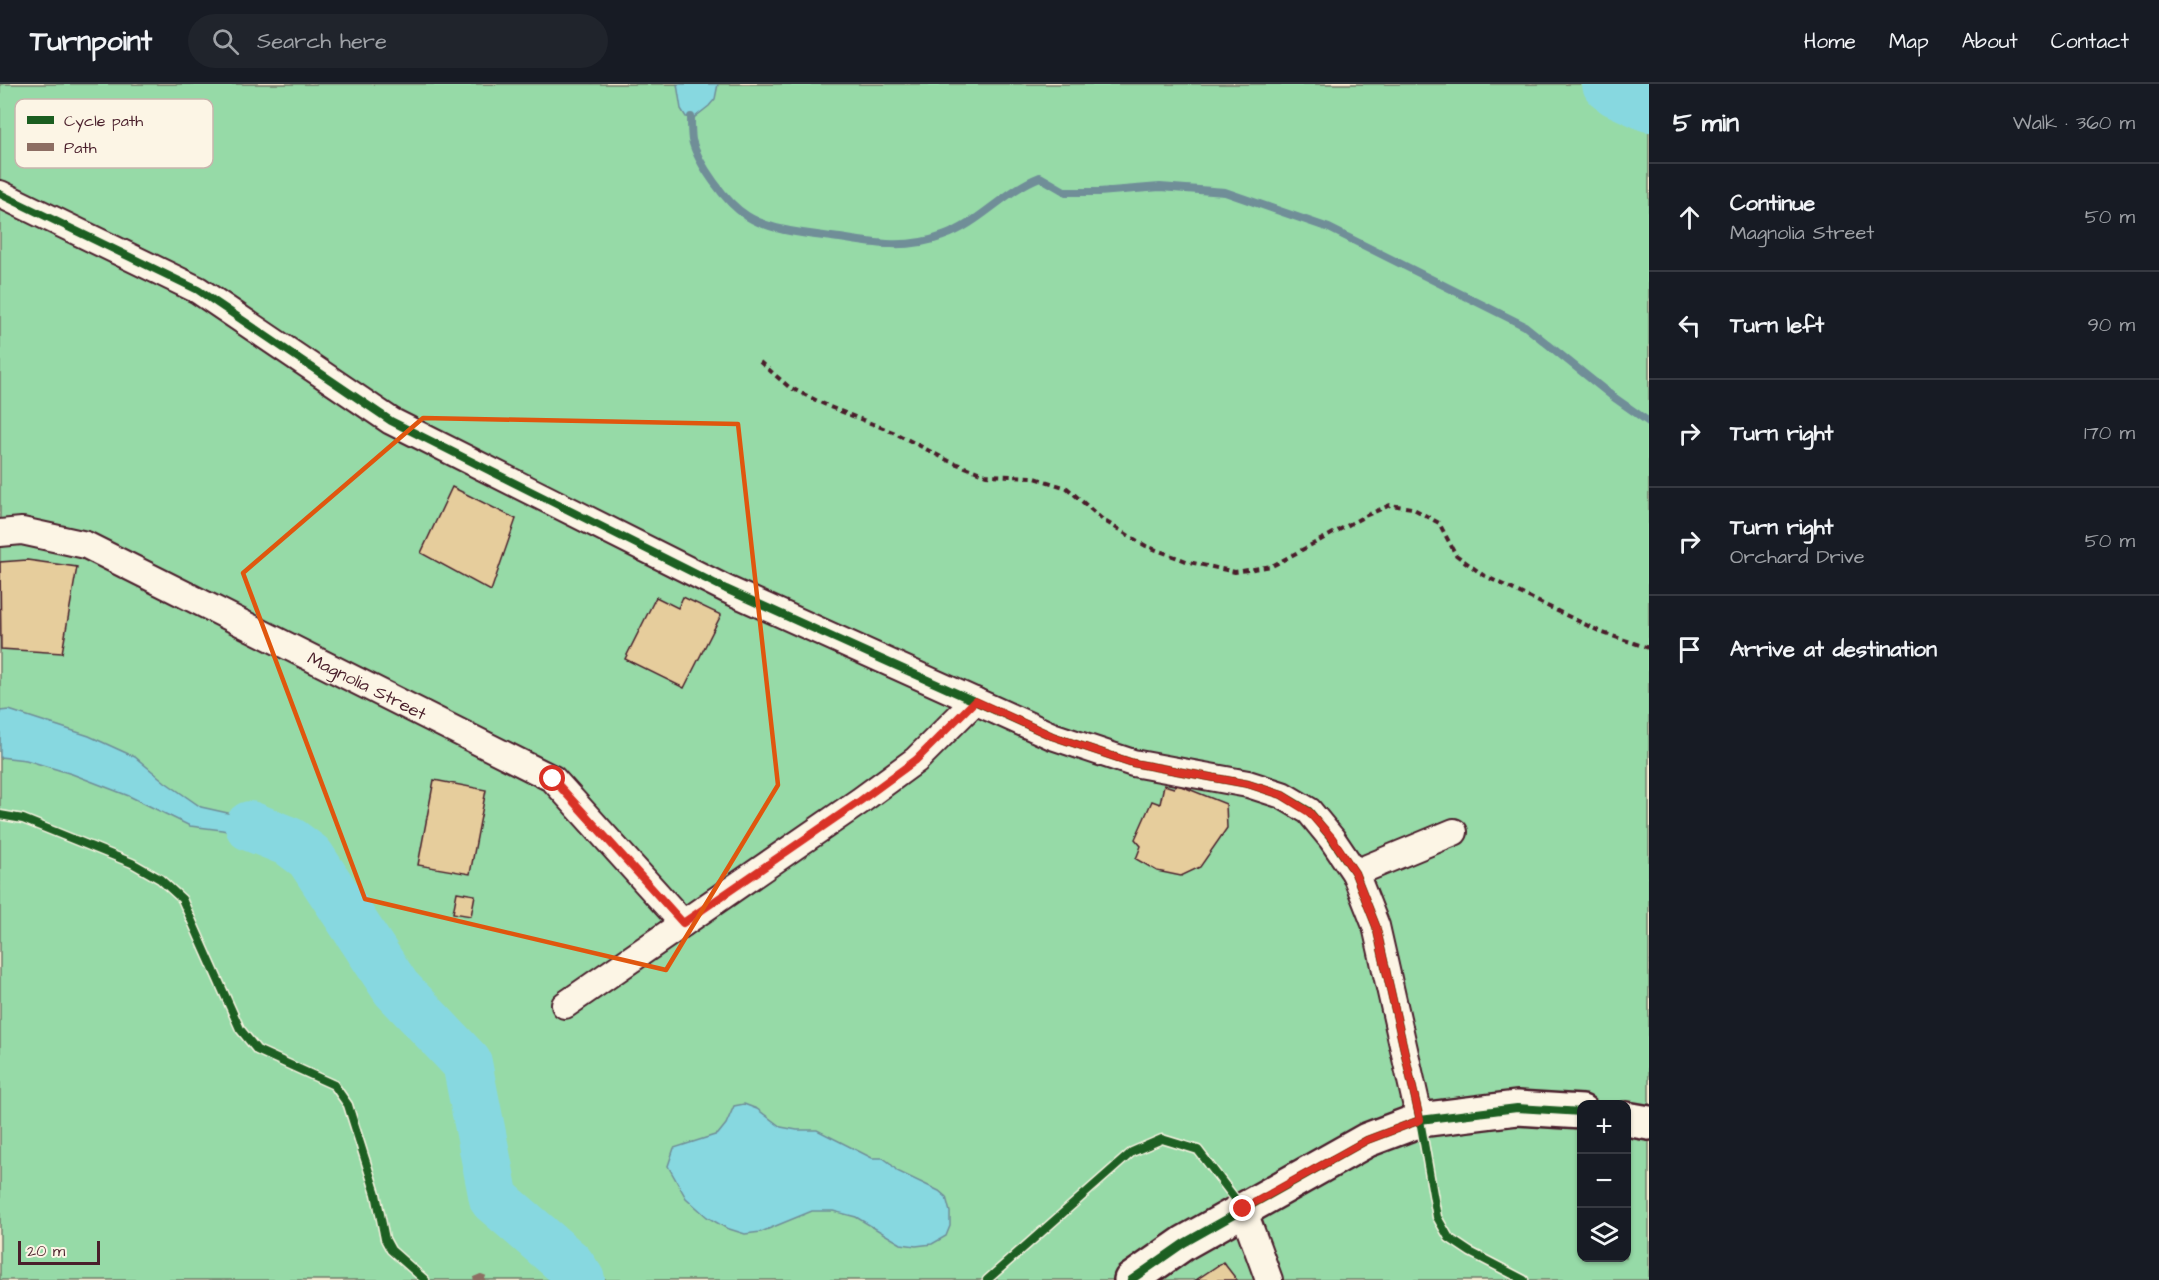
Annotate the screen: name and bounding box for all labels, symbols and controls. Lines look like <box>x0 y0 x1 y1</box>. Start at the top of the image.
search box <box>188 14 608 68</box>
text: Turnpoint <box>30 22 152 61</box>
icon: search <box>209 25 242 58</box>
text: Search here <box>257 26 387 57</box>
text: Home <box>1804 27 1856 56</box>
text: Map <box>1889 27 1929 56</box>
text: About <box>1962 27 2018 56</box>
text: Contact <box>2051 27 2129 56</box>
legend <box>15 99 213 168</box>
text: 5 min <box>1673 105 1739 141</box>
text: Walk · 360 m <box>2013 109 2135 137</box>
text: Cycle path <box>64 110 143 133</box>
text: Path <box>64 137 97 159</box>
text: Continue <box>1730 188 1815 219</box>
icon: ahead <box>1673 201 1706 234</box>
text: 50 m <box>2085 203 2135 231</box>
text: Magnolia Street <box>1730 219 1874 247</box>
icon: left <box>1673 309 1706 342</box>
text: Turn left <box>1730 310 1824 341</box>
text: 90 m <box>2087 311 2135 339</box>
icon: right <box>1673 417 1706 450</box>
text: Turn right <box>1730 418 1833 449</box>
text: 170 m <box>2084 419 2135 447</box>
text: Turn right <box>1730 512 1833 543</box>
icon: right <box>1673 525 1706 558</box>
text: 50 m <box>2085 527 2135 555</box>
text: Orchard Drive <box>1730 543 1865 571</box>
icon: arrive <box>1673 633 1706 666</box>
text: Arrive at destination <box>1730 634 1937 665</box>
street label: Magnolia Street <box>303 646 431 726</box>
route start <box>539 765 565 791</box>
map controls <box>1577 1100 1631 1262</box>
button: + <box>1577 1100 1631 1154</box>
button: − <box>1577 1154 1631 1208</box>
route end <box>1229 1195 1255 1221</box>
button: layers <box>1577 1208 1631 1262</box>
scale bar <box>18 1238 100 1266</box>
text: 20 m <box>27 1240 65 1262</box>

